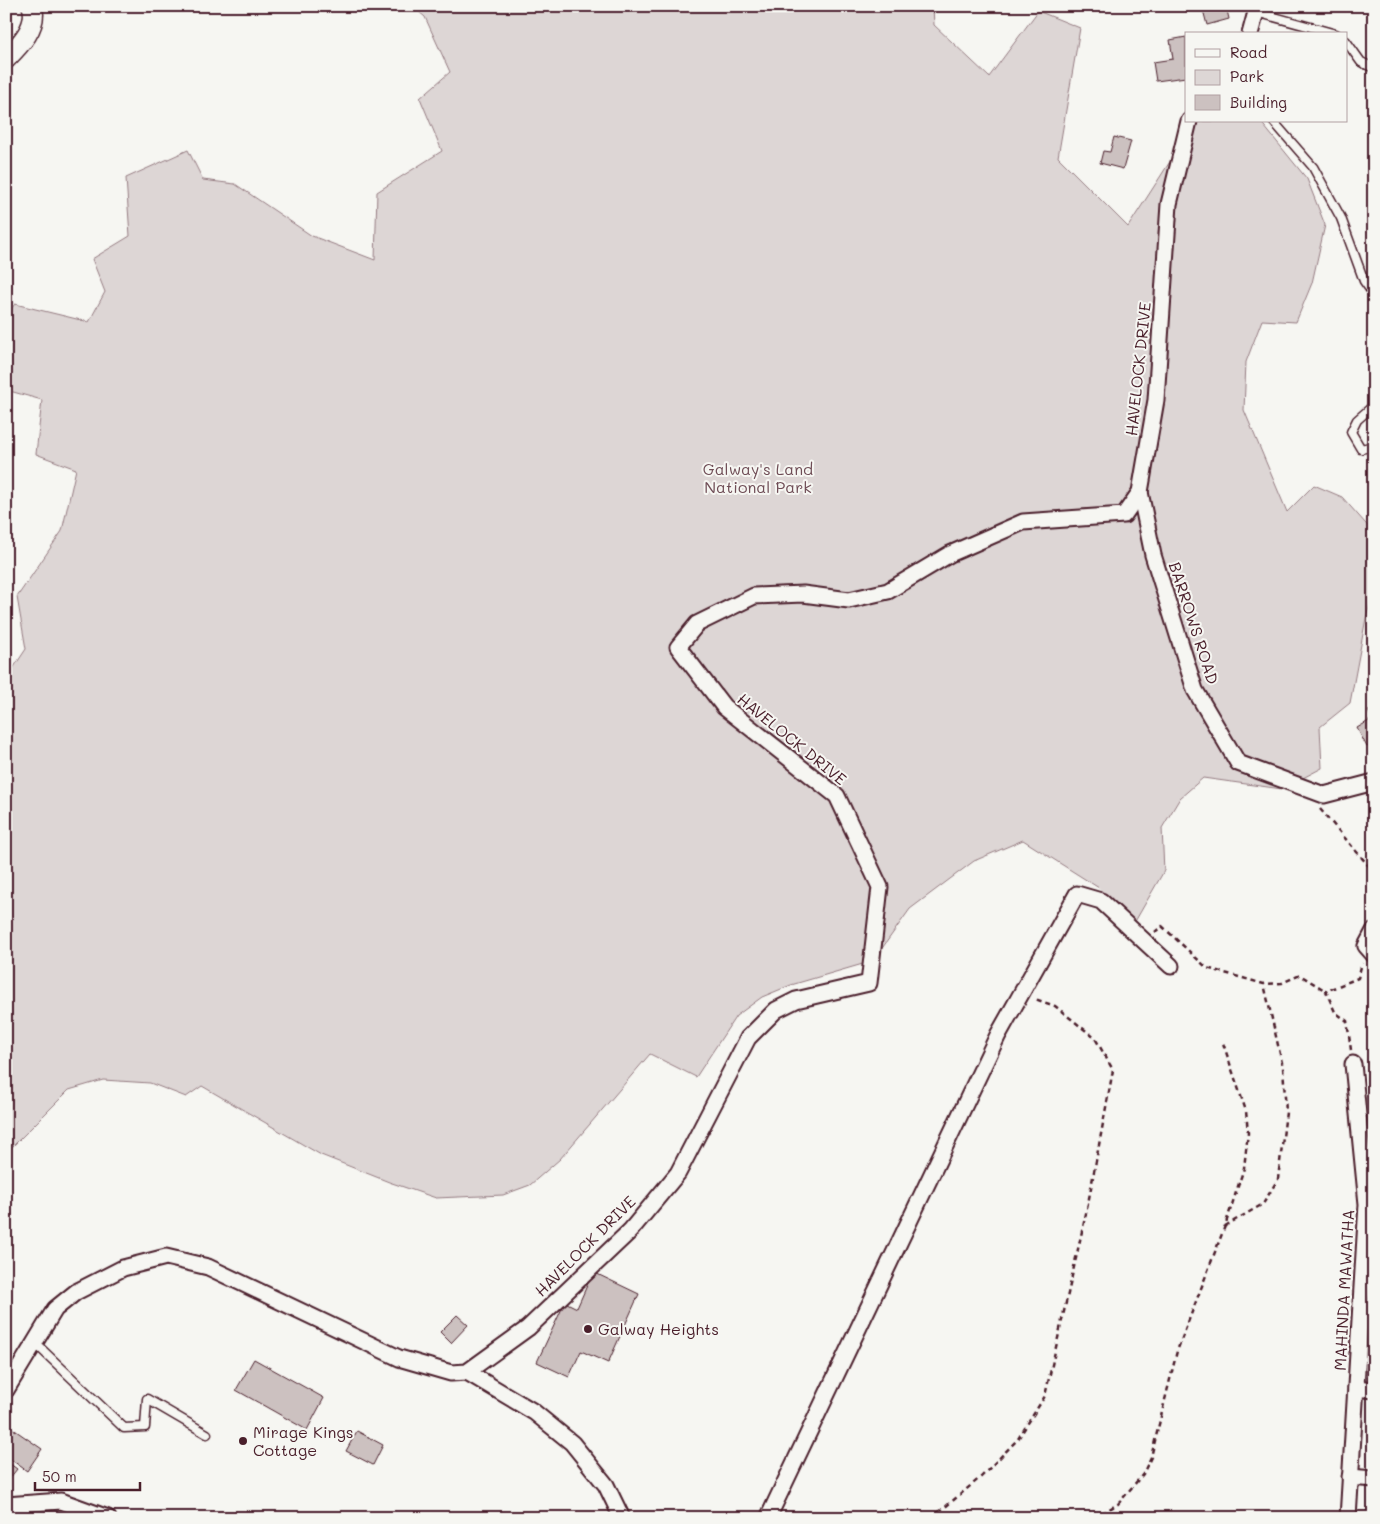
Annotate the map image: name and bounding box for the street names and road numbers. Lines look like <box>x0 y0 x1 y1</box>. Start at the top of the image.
street label: HAVELOCK DRIVE <box>1120 301 1155 437</box>
street label: BARROWS ROAD <box>1165 559 1224 687</box>
street label: HAVELOCK DRIVE <box>733 688 851 789</box>
street label: HAVELOCK DRIVE <box>530 1191 640 1301</box>
street label: MAHINDA MAWATHA <box>1329 1209 1358 1371</box>

